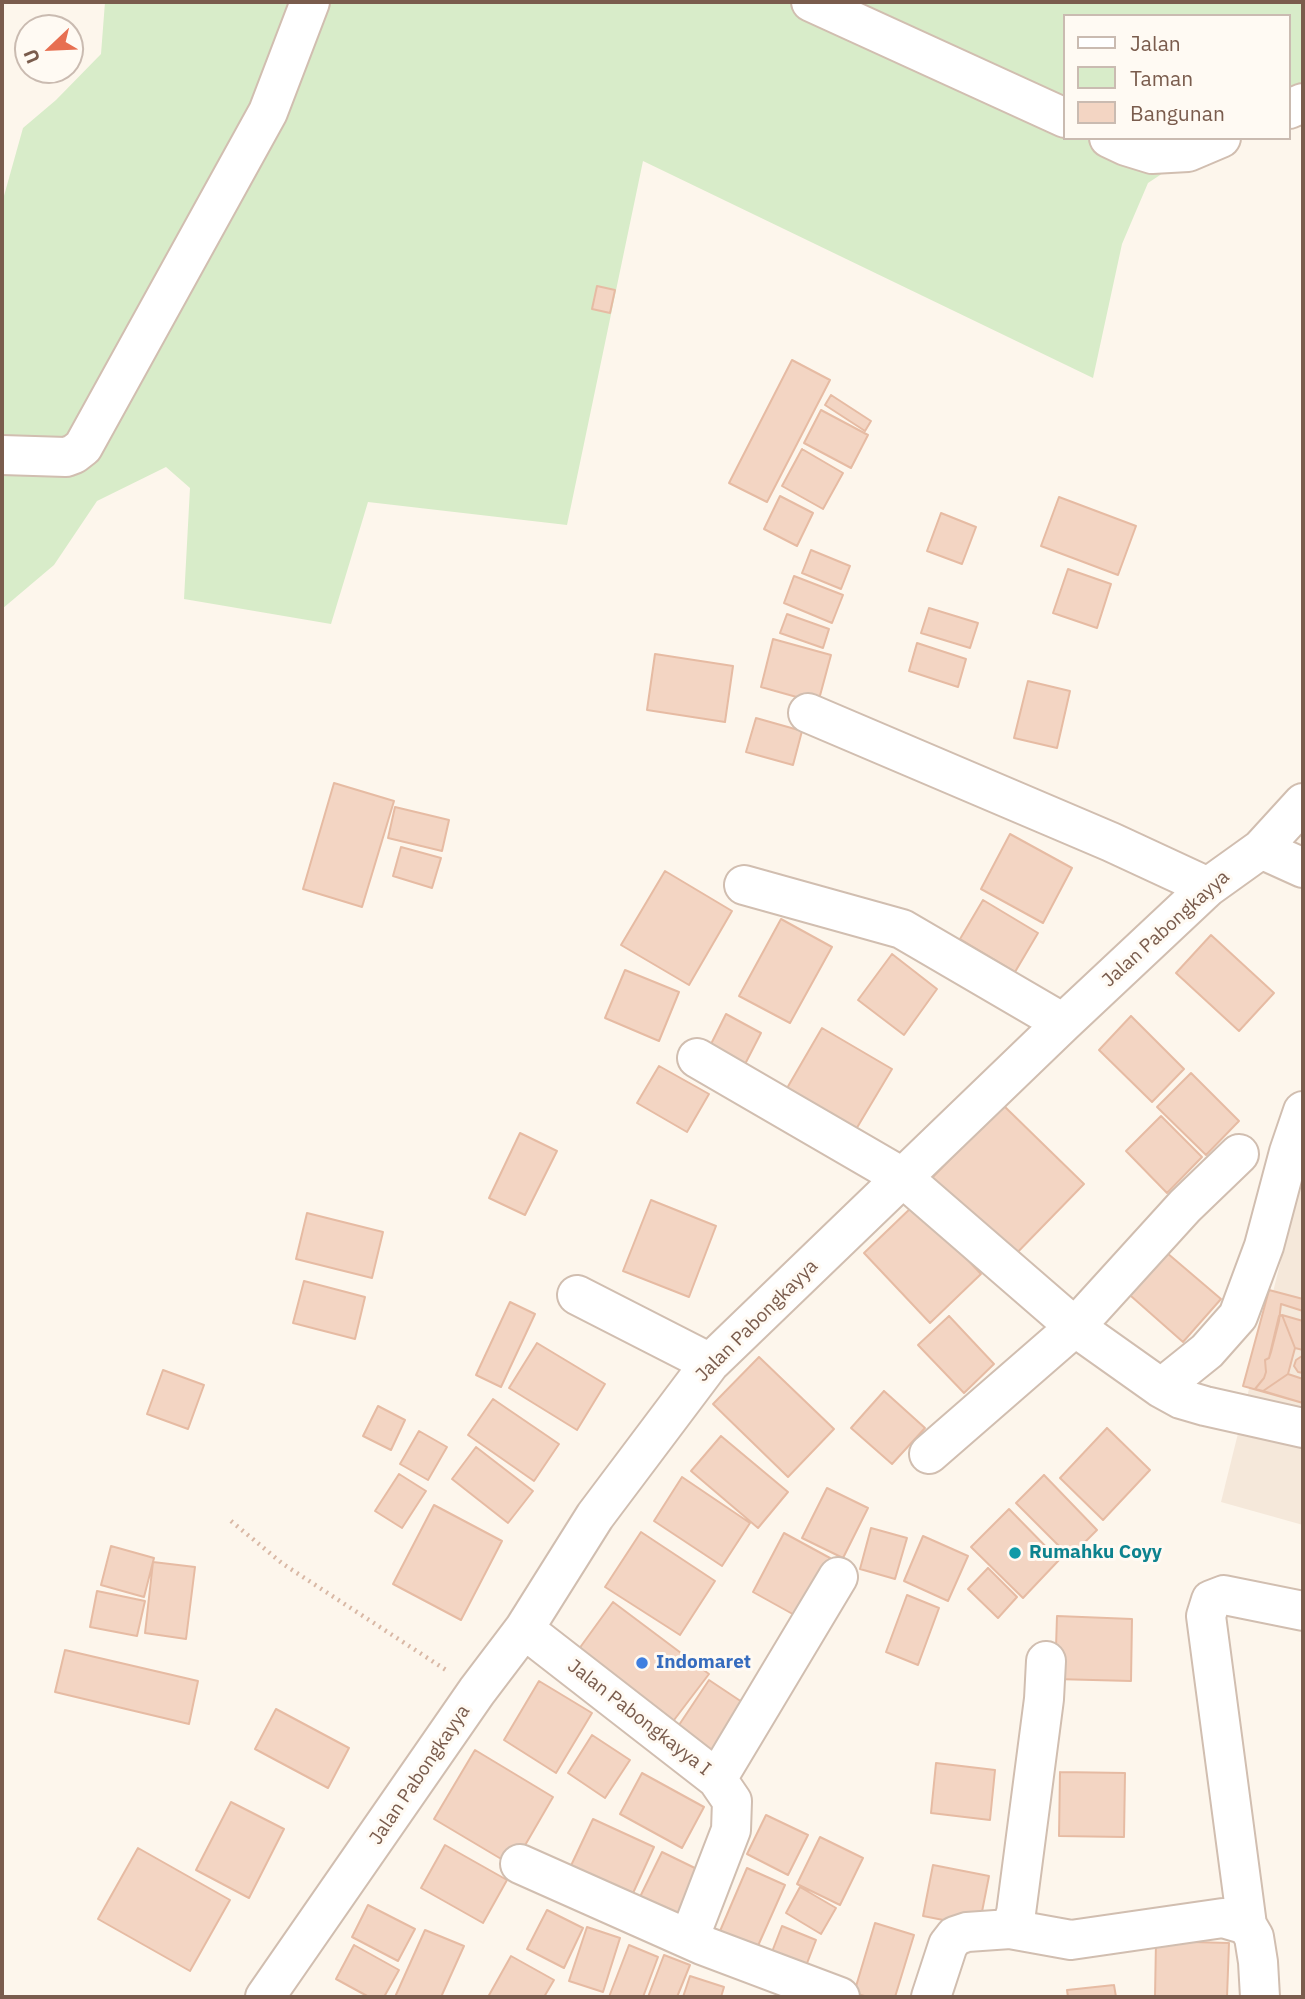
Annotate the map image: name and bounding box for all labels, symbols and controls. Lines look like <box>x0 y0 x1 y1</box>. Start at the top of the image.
north arrow <box>14 14 84 84</box>
legend <box>1064 14 1291 140</box>
text: Jalan <box>1130 29 1181 57</box>
text: U <box>18 46 45 67</box>
text: Taman <box>1130 64 1193 92</box>
text: Bangunan <box>1130 99 1225 127</box>
street label: Jalan Pabongkayya <box>1098 866 1234 992</box>
street label: Jalan Pabongkayya <box>691 1255 823 1387</box>
place label: Rumahku Coyy <box>1029 1542 1162 1564</box>
marker: Rumahku Coyy <box>1007 1545 1023 1561</box>
place label: Indomaret <box>656 1652 751 1674</box>
street label: Jalan Pabongkayya I <box>563 1655 715 1781</box>
marker: Indomaret <box>634 1655 650 1671</box>
street label: Jalan Pabongkayya <box>365 1701 475 1849</box>

